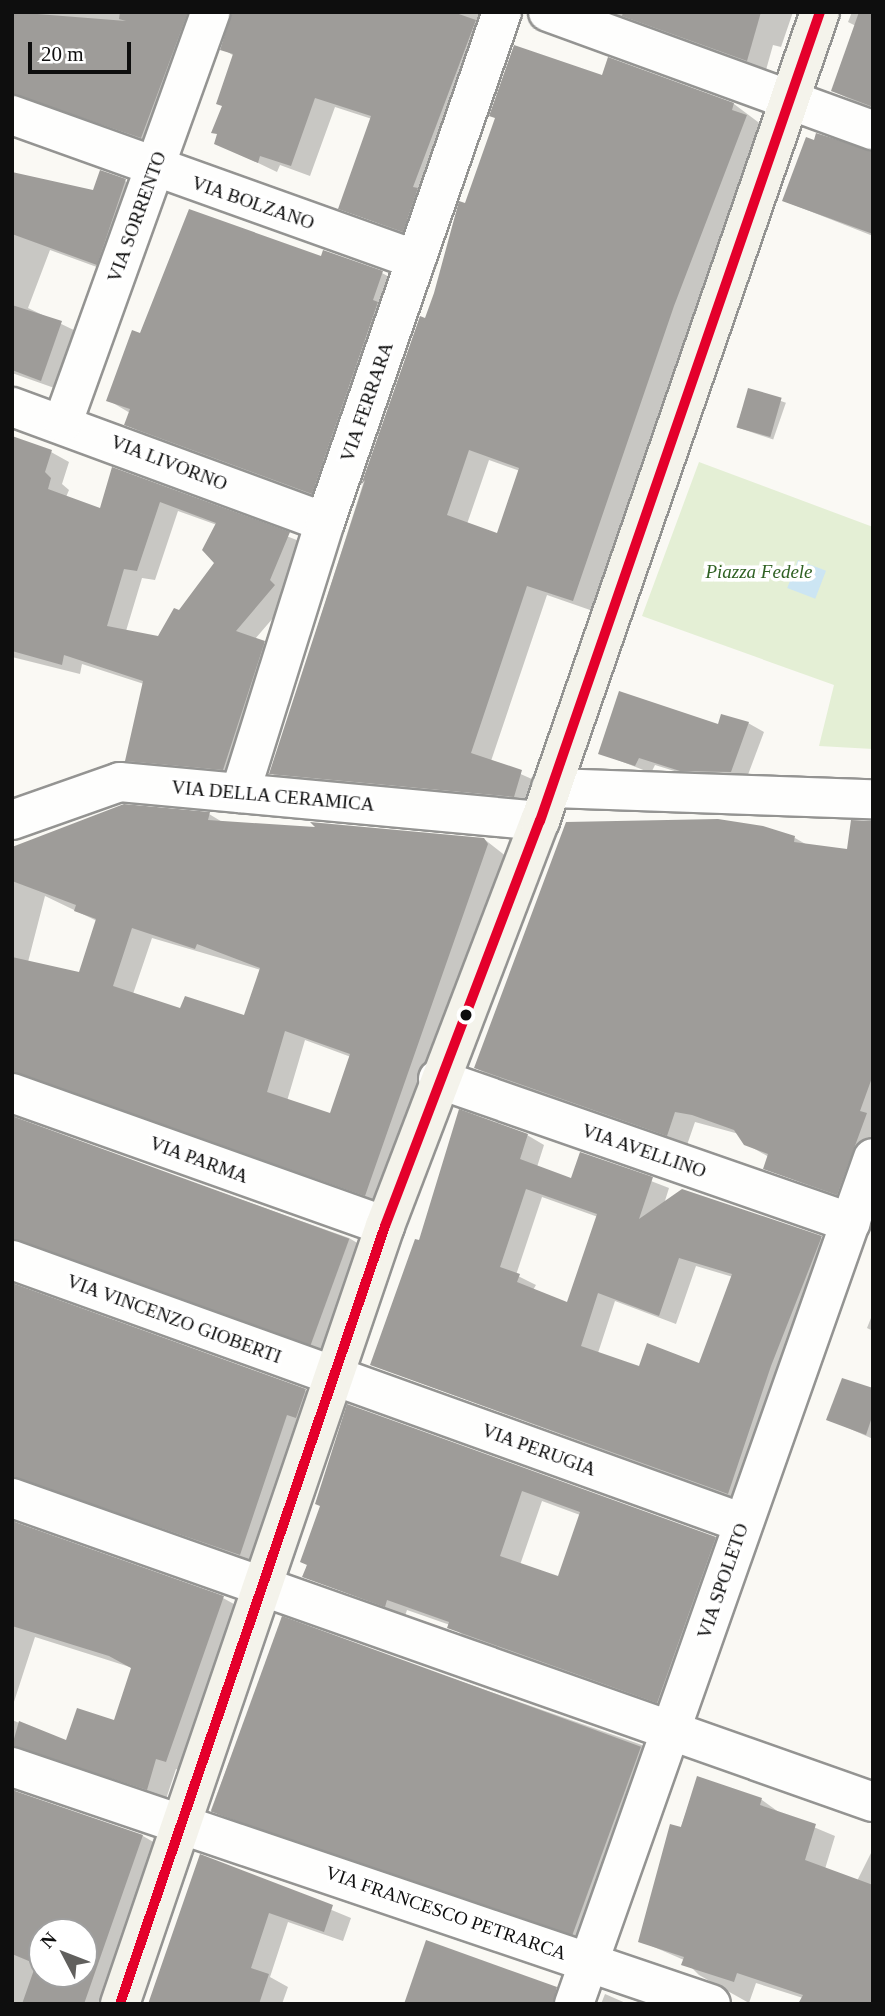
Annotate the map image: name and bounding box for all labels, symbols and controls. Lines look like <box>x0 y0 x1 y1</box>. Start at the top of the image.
scale bar <box>32 28 135 72</box>
text: 20 m <box>41 42 84 66</box>
street label: VIA SORRENTO <box>103 148 171 286</box>
street label: VIA BOLZANO <box>188 171 318 235</box>
street label: VIA FERRARA <box>336 339 398 465</box>
street label: VIA LIVORNO <box>107 430 231 496</box>
park label: Piazza Fedele <box>705 561 813 583</box>
street label: VIA DELLA CERAMICA <box>169 776 377 816</box>
unlabelled marker <box>459 1008 473 1022</box>
street label: VIA AVELLINO <box>578 1119 710 1183</box>
street label: VIA PARMA <box>146 1131 252 1189</box>
street label: VIA VINCENZO GIOBERTI <box>63 1269 285 1369</box>
street label: VIA PERUGIA <box>478 1419 600 1481</box>
street label: VIA SPOLETO <box>692 1520 754 1642</box>
street label: VIA FRANCESCO PETRARCA <box>322 1861 570 1965</box>
north arrow <box>28 1918 98 1988</box>
text: N <box>36 1928 61 1952</box>

